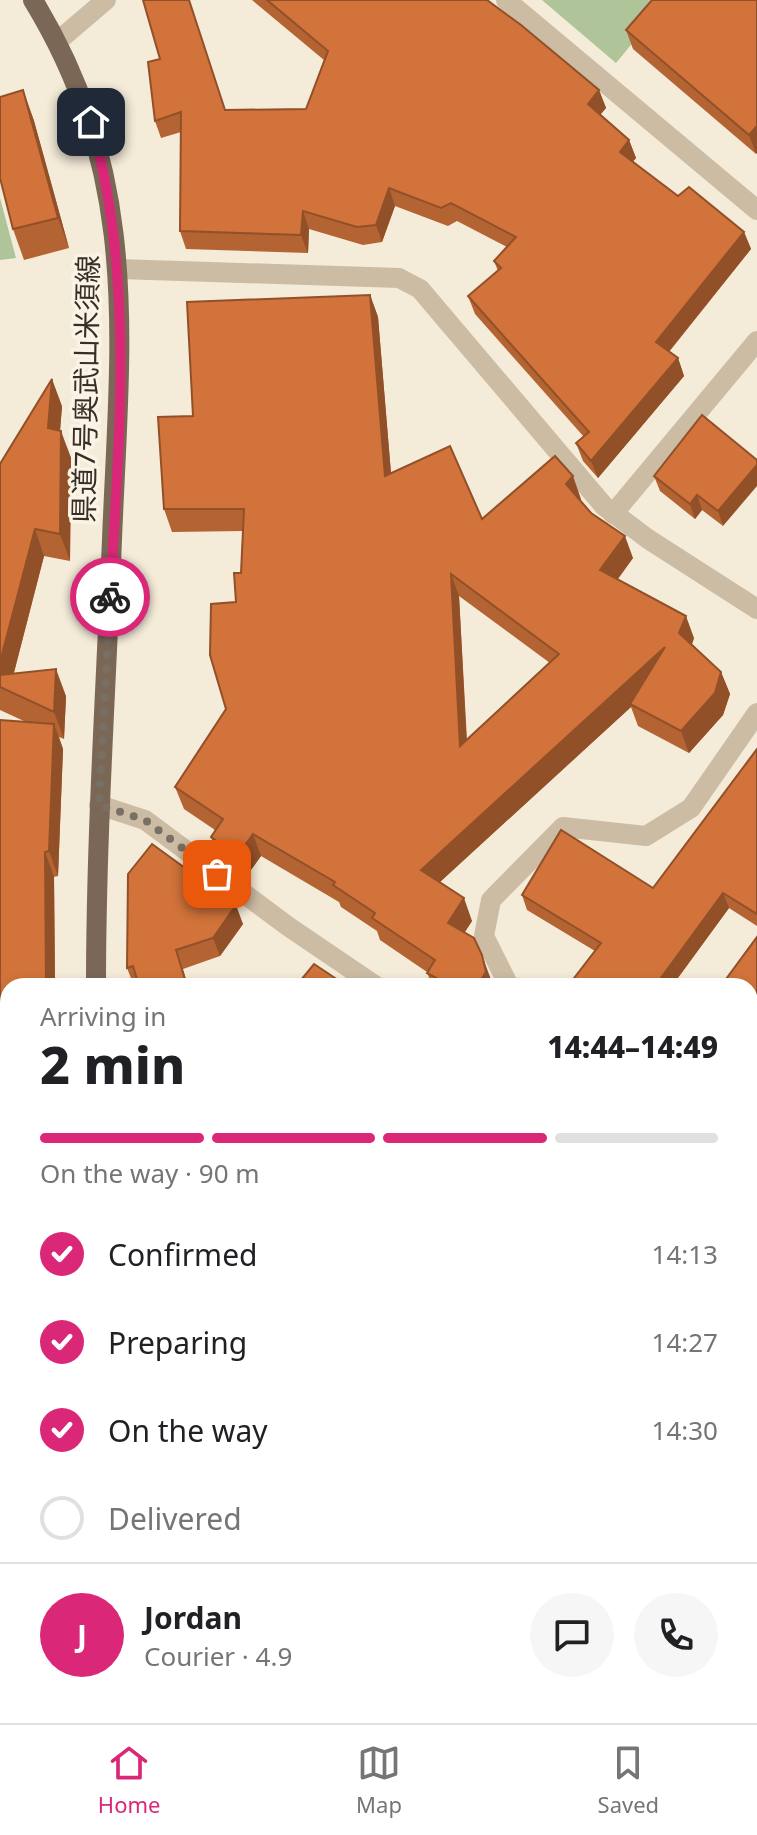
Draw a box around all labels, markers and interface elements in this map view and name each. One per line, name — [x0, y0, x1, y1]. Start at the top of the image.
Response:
pin — [57, 88, 125, 156]
icon: home — [69, 100, 113, 144]
street label: 県道7号奥武山米須線 — [64, 255, 106, 523]
courier — [70, 557, 150, 637]
icon: bike — [88, 575, 132, 619]
pin — [183, 840, 251, 908]
icon: bag — [195, 852, 239, 896]
text: Arriving in — [40, 998, 166, 1034]
text: 14:44–14:49 — [547, 1026, 718, 1067]
text: 2 min — [40, 1028, 185, 1099]
text: On the way · 90 m — [40, 1155, 260, 1191]
icon: check — [40, 1232, 84, 1276]
text: Confirmed — [108, 1234, 258, 1275]
text: 14:13 — [652, 1236, 718, 1272]
icon: check — [40, 1320, 84, 1364]
text: Preparing — [108, 1322, 247, 1363]
text: 14:27 — [652, 1324, 718, 1360]
icon: check — [40, 1408, 84, 1452]
text: On the way — [108, 1410, 268, 1451]
text: 14:30 — [652, 1412, 718, 1448]
text: Delivered — [108, 1498, 242, 1539]
button: chat — [530, 1593, 614, 1677]
button: phone — [634, 1593, 718, 1677]
text: Jordan — [144, 1597, 242, 1638]
text: J — [77, 1615, 87, 1656]
text: Courier · 4.9 — [144, 1638, 292, 1674]
tab: Home — [98, 1741, 160, 1819]
tab: Map — [356, 1741, 402, 1819]
tab: Saved — [598, 1741, 659, 1819]

